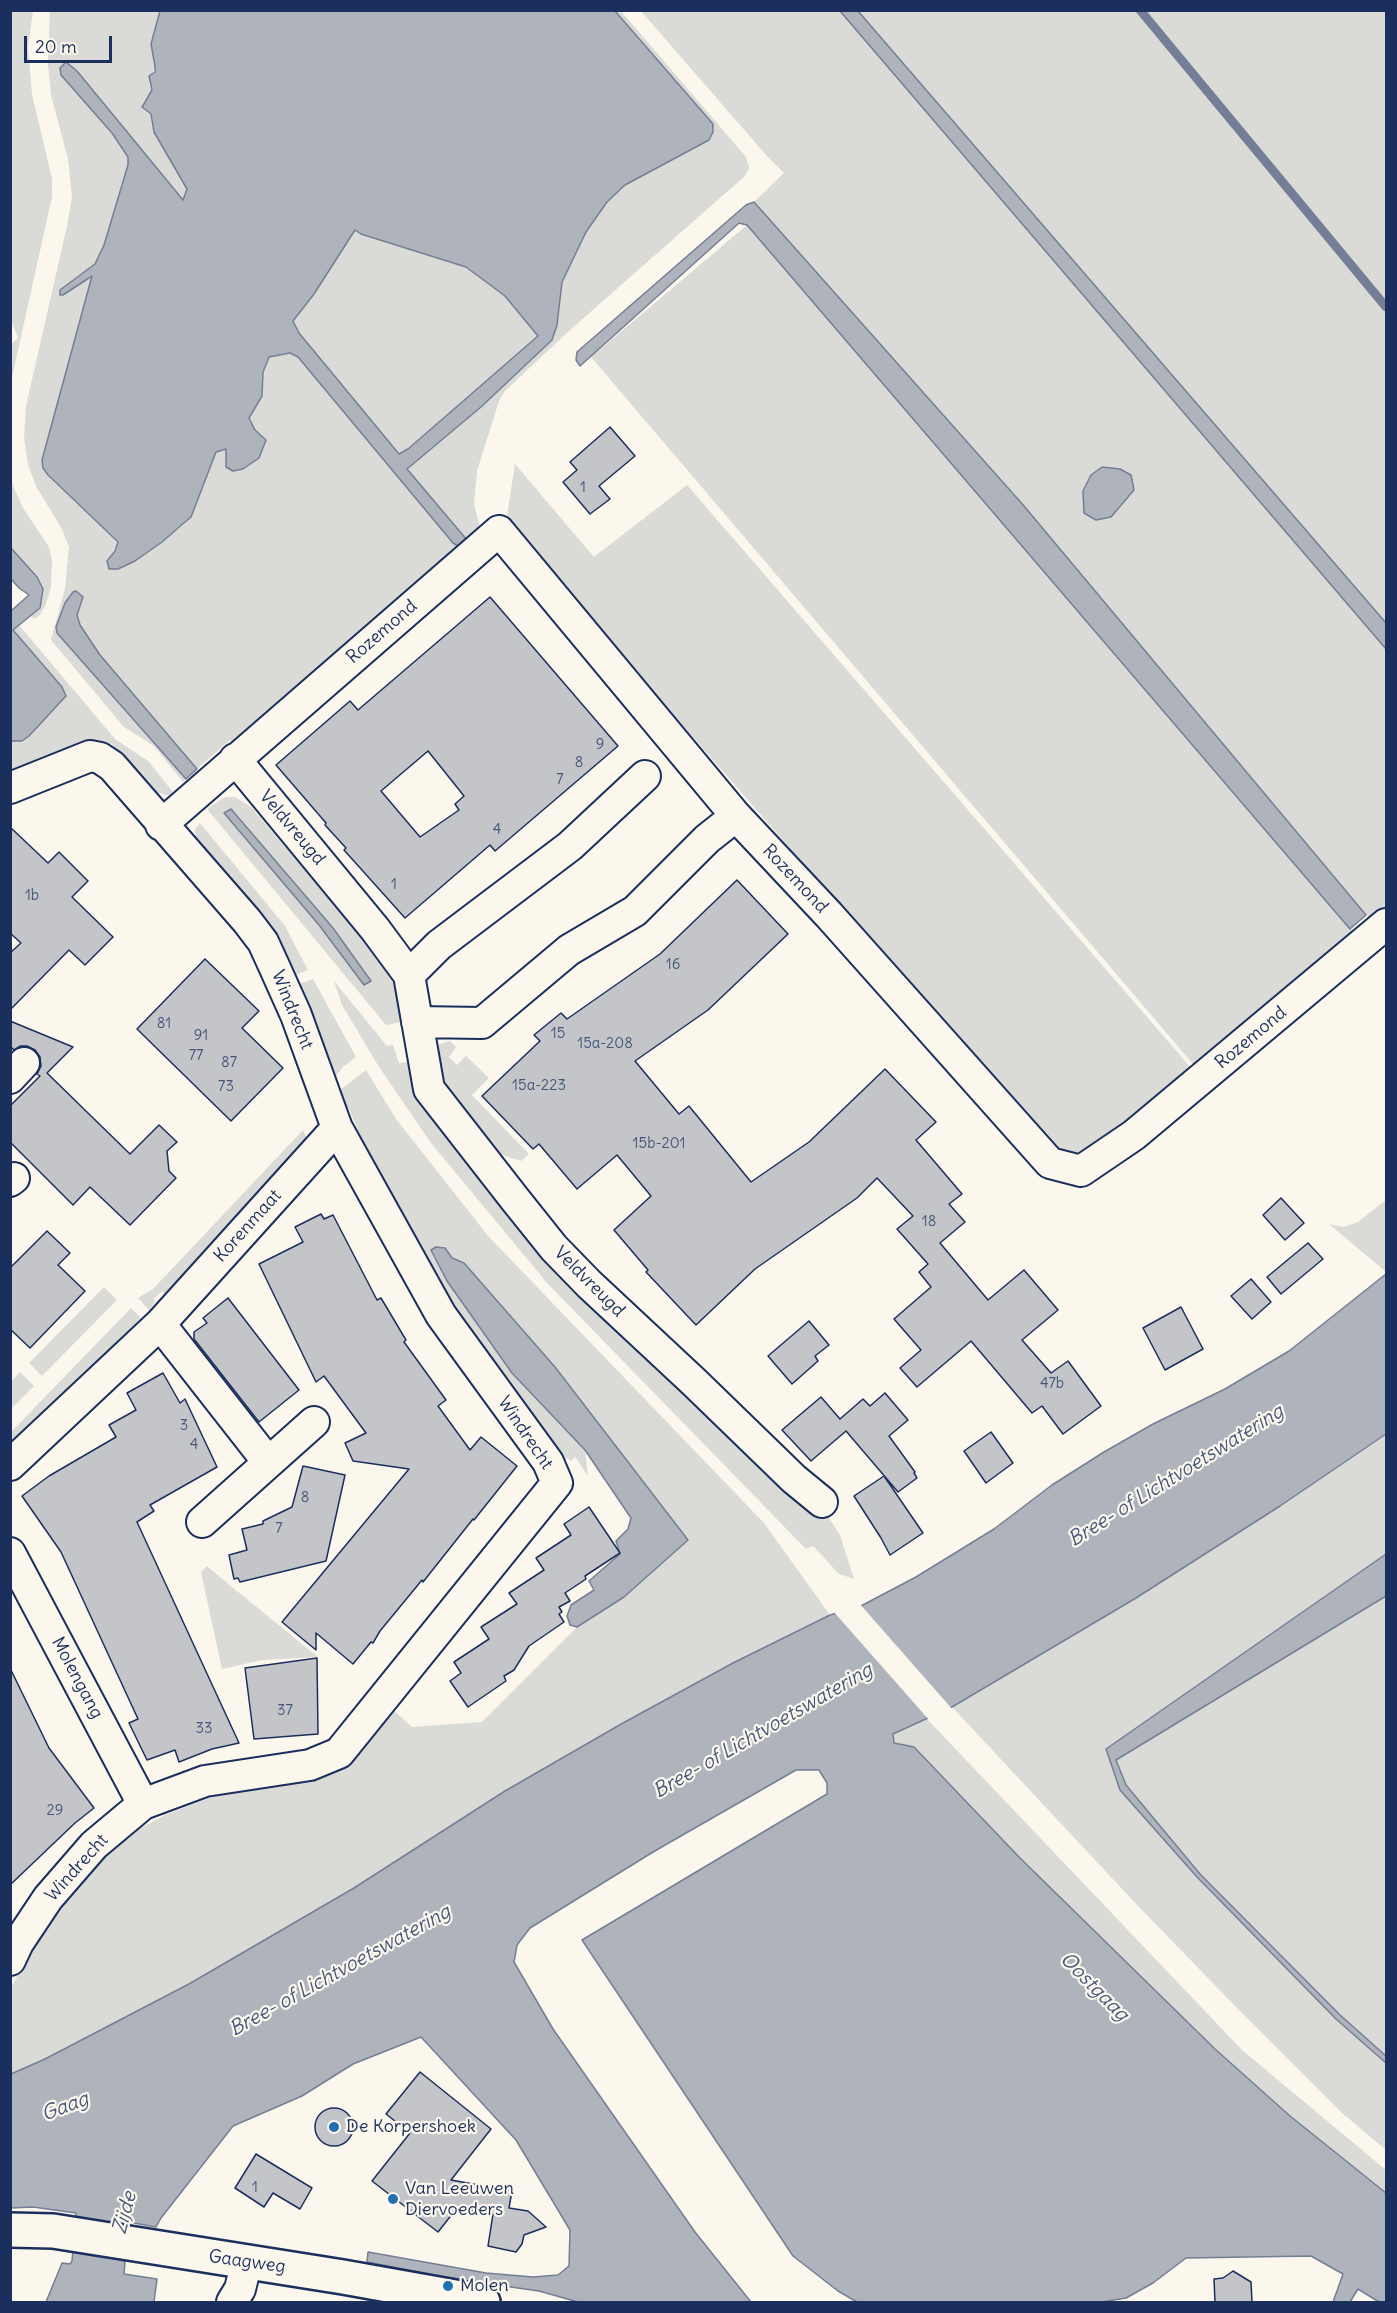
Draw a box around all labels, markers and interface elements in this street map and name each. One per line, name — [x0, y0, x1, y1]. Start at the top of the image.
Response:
scale bar — [27, 24, 116, 62]
text: 20 m — [35, 35, 77, 58]
house number: 1 — [580, 479, 586, 497]
street label: Rozemond — [342, 596, 422, 668]
house number: 9 — [596, 736, 604, 754]
house number: 8 — [575, 754, 583, 772]
house number: 7 — [556, 771, 564, 789]
street label: Veldvreugd — [254, 786, 330, 870]
house number: 4 — [493, 821, 501, 839]
street label: Rozemond — [758, 840, 832, 918]
house number: 1 — [391, 876, 397, 894]
house number: 1b — [25, 887, 39, 905]
house number: 16 — [666, 956, 680, 974]
street label: Windrecht — [266, 967, 318, 1053]
street label: Rozemond — [1211, 1002, 1291, 1074]
house number: 81 — [157, 1015, 171, 1033]
house number: 15 — [551, 1025, 565, 1043]
house number: 91 — [194, 1027, 208, 1045]
house number: 15a-208 — [577, 1035, 633, 1053]
house number: 77 — [189, 1047, 203, 1065]
house number: 87 — [221, 1054, 237, 1072]
house number: 15a-223 — [512, 1077, 566, 1095]
house number: 73 — [218, 1078, 234, 1096]
house number: 15b-201 — [633, 1135, 685, 1153]
street label: Korenmaat — [210, 1185, 286, 1267]
house number: 18 — [922, 1213, 936, 1231]
street label: Veldvreugd — [549, 1242, 629, 1322]
house number: 47b — [1040, 1375, 1064, 1393]
street label: Windrecht — [493, 1392, 557, 1474]
water label: Bree- of Lichtvoetswatering — [1064, 1400, 1288, 1552]
house number: 3 — [180, 1417, 188, 1435]
house number: 4 — [190, 1436, 198, 1454]
house number: 8 — [301, 1489, 309, 1507]
house number: 7 — [275, 1520, 283, 1538]
street label: Molengang — [46, 1633, 108, 1723]
water label: Bree- of Lichtvoetswatering — [649, 1658, 877, 1804]
house number: 37 — [277, 1702, 293, 1720]
house number: 33 — [195, 1720, 213, 1738]
house number: 29 — [47, 1802, 63, 1820]
street label: Windrecht — [41, 1830, 113, 1906]
water label: Bree- of Lichtvoetswatering — [225, 1900, 455, 2042]
water label: Oostgaag — [1055, 1948, 1133, 2026]
water label: Gaag — [38, 2087, 92, 2127]
place label: De Korpershoek — [346, 2116, 476, 2138]
marker: De Korpershoek — [327, 2120, 341, 2134]
place label: Van Leeuwen Diervoeders — [405, 2178, 514, 2220]
house number: 1 — [252, 2179, 258, 2197]
water label: Zijde — [108, 2189, 142, 2237]
marker: Van Leeuwen Diervoeders — [386, 2192, 400, 2206]
street label: Gaagweg — [207, 2246, 287, 2278]
place label: Molen — [460, 2275, 509, 2297]
marker: Molen — [441, 2279, 455, 2293]

